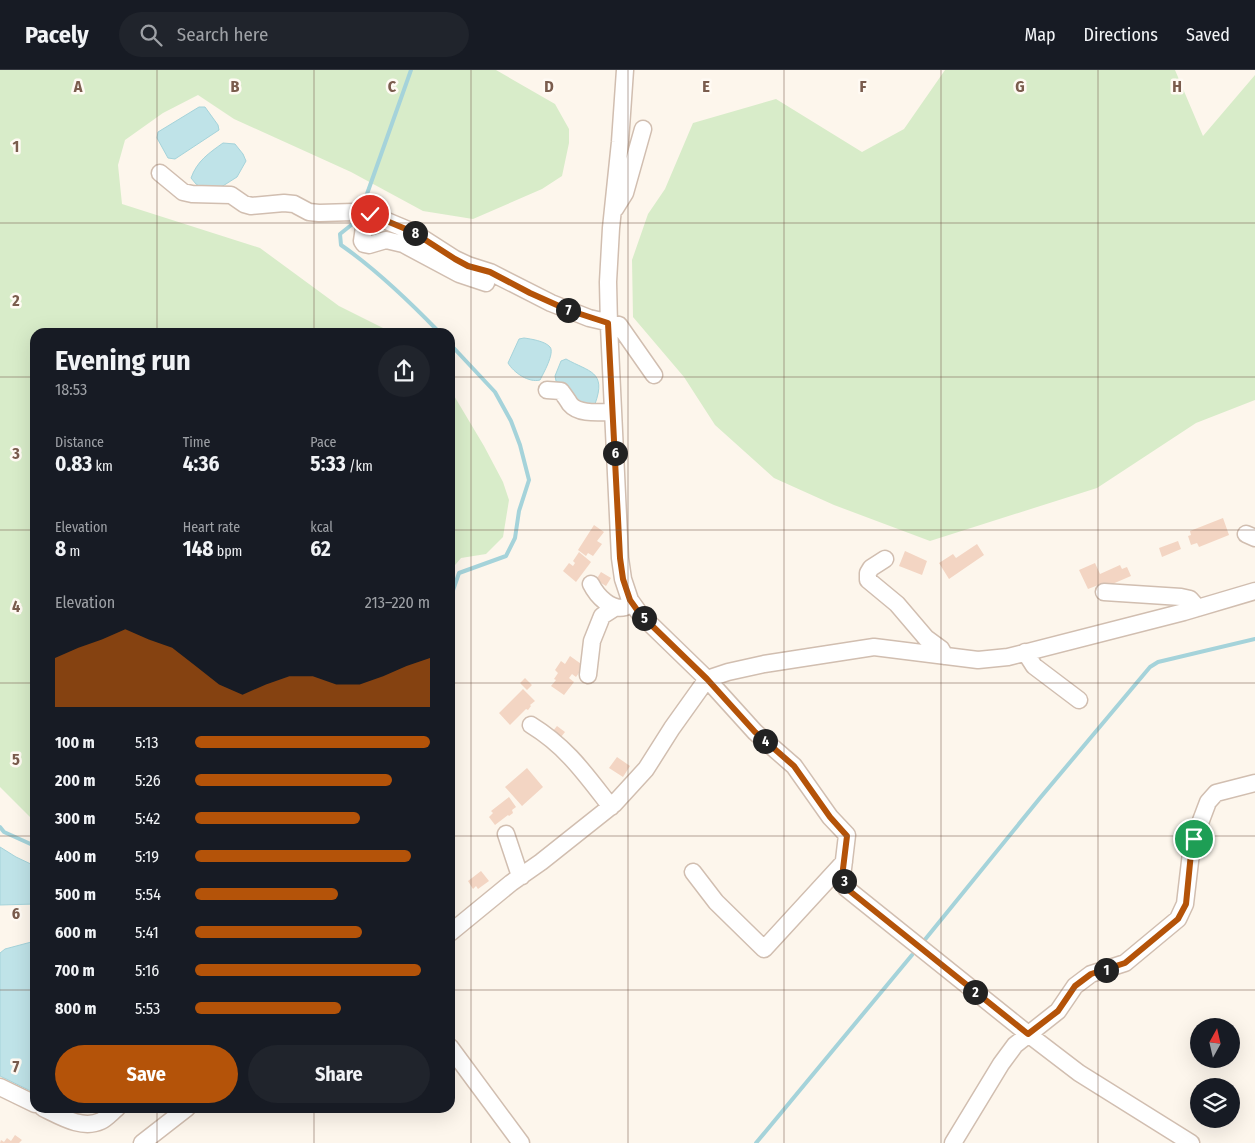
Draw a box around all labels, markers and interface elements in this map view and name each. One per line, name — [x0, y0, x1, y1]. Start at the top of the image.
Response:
search box — [119, 12, 469, 57]
text: Pacely — [25, 21, 89, 49]
icon: search — [137, 21, 165, 49]
text: Search here — [177, 23, 268, 46]
text: Map — [1024, 24, 1056, 46]
text: Directions — [1084, 24, 1158, 46]
text: Saved — [1186, 24, 1230, 46]
text: A — [73, 77, 83, 96]
text: B — [231, 77, 240, 96]
text: C — [388, 77, 397, 96]
text: D — [544, 77, 554, 96]
text: E — [702, 77, 710, 96]
text: F — [859, 77, 867, 96]
text: G — [1015, 77, 1025, 96]
text: H — [1172, 77, 1182, 96]
text: 1 — [13, 137, 19, 156]
pin — [349, 193, 391, 235]
icon: check — [356, 200, 384, 228]
pin: 8 — [402, 220, 428, 246]
text: 8 — [412, 225, 419, 242]
text: 2 — [11, 291, 20, 310]
pin: 7 — [556, 298, 580, 322]
text: 7 — [566, 302, 571, 319]
text: Evening run — [55, 344, 191, 377]
button: share — [378, 345, 430, 397]
text: 18:53 — [55, 380, 87, 399]
text: Distance — [55, 434, 104, 451]
text: Time — [183, 434, 210, 451]
text: Pace — [310, 434, 336, 451]
pin: 6 — [602, 440, 628, 466]
text: 3 — [11, 444, 20, 463]
text: 6 — [612, 445, 619, 462]
text: 0.83 — [55, 451, 92, 477]
text: 4:36 — [183, 451, 220, 477]
text: 5:33 — [310, 451, 346, 477]
text: km — [92, 458, 113, 475]
text: /km — [346, 458, 373, 475]
text: Elevation — [55, 519, 108, 536]
text: Heart rate — [183, 519, 240, 536]
text: kcal — [310, 519, 333, 536]
text: 8 — [55, 536, 66, 562]
text: 148 — [183, 536, 213, 562]
text: 62 — [310, 536, 331, 562]
text: m — [66, 543, 80, 560]
text: bpm — [213, 543, 242, 560]
text: Elevation — [55, 593, 115, 612]
text: 213–220 m — [365, 593, 430, 612]
text: 4 — [12, 597, 20, 616]
pin: 5 — [632, 606, 656, 630]
text: 5 — [641, 610, 648, 627]
pin: 4 — [752, 728, 778, 754]
text: 100 m — [55, 733, 95, 752]
text: 5:13 — [135, 733, 159, 752]
text: 4 — [762, 733, 769, 750]
text: 5 — [12, 750, 20, 769]
text: 200 m — [55, 771, 95, 790]
text: 5:26 — [135, 771, 161, 790]
text: 300 m — [55, 809, 96, 828]
text: 5:42 — [135, 809, 160, 828]
pin — [1173, 818, 1215, 860]
icon: arrive — [1180, 825, 1208, 853]
text: 400 m — [55, 847, 96, 866]
text: 5:19 — [135, 847, 159, 866]
pin: 3 — [832, 868, 856, 894]
text: 3 — [841, 873, 848, 890]
text: 500 m — [55, 885, 96, 904]
text: 5:54 — [135, 885, 161, 904]
text: 6 — [12, 904, 20, 923]
text: 600 m — [55, 923, 96, 942]
text: 5:41 — [135, 923, 159, 942]
pin: 1 — [1094, 958, 1118, 982]
text: 700 m — [55, 961, 95, 980]
text: 5:16 — [135, 961, 159, 980]
text: 1 — [1104, 962, 1109, 979]
pin: 2 — [962, 980, 988, 1004]
text: 2 — [972, 984, 979, 1001]
text: 800 m — [55, 999, 96, 1018]
text: 5:53 — [135, 999, 160, 1018]
north arrow — [1190, 1018, 1240, 1068]
map controls — [1190, 1018, 1240, 1128]
button: Save — [55, 1045, 238, 1103]
button: Share — [248, 1045, 430, 1103]
text: 7 — [13, 1057, 20, 1076]
button: layers — [1190, 1078, 1240, 1128]

